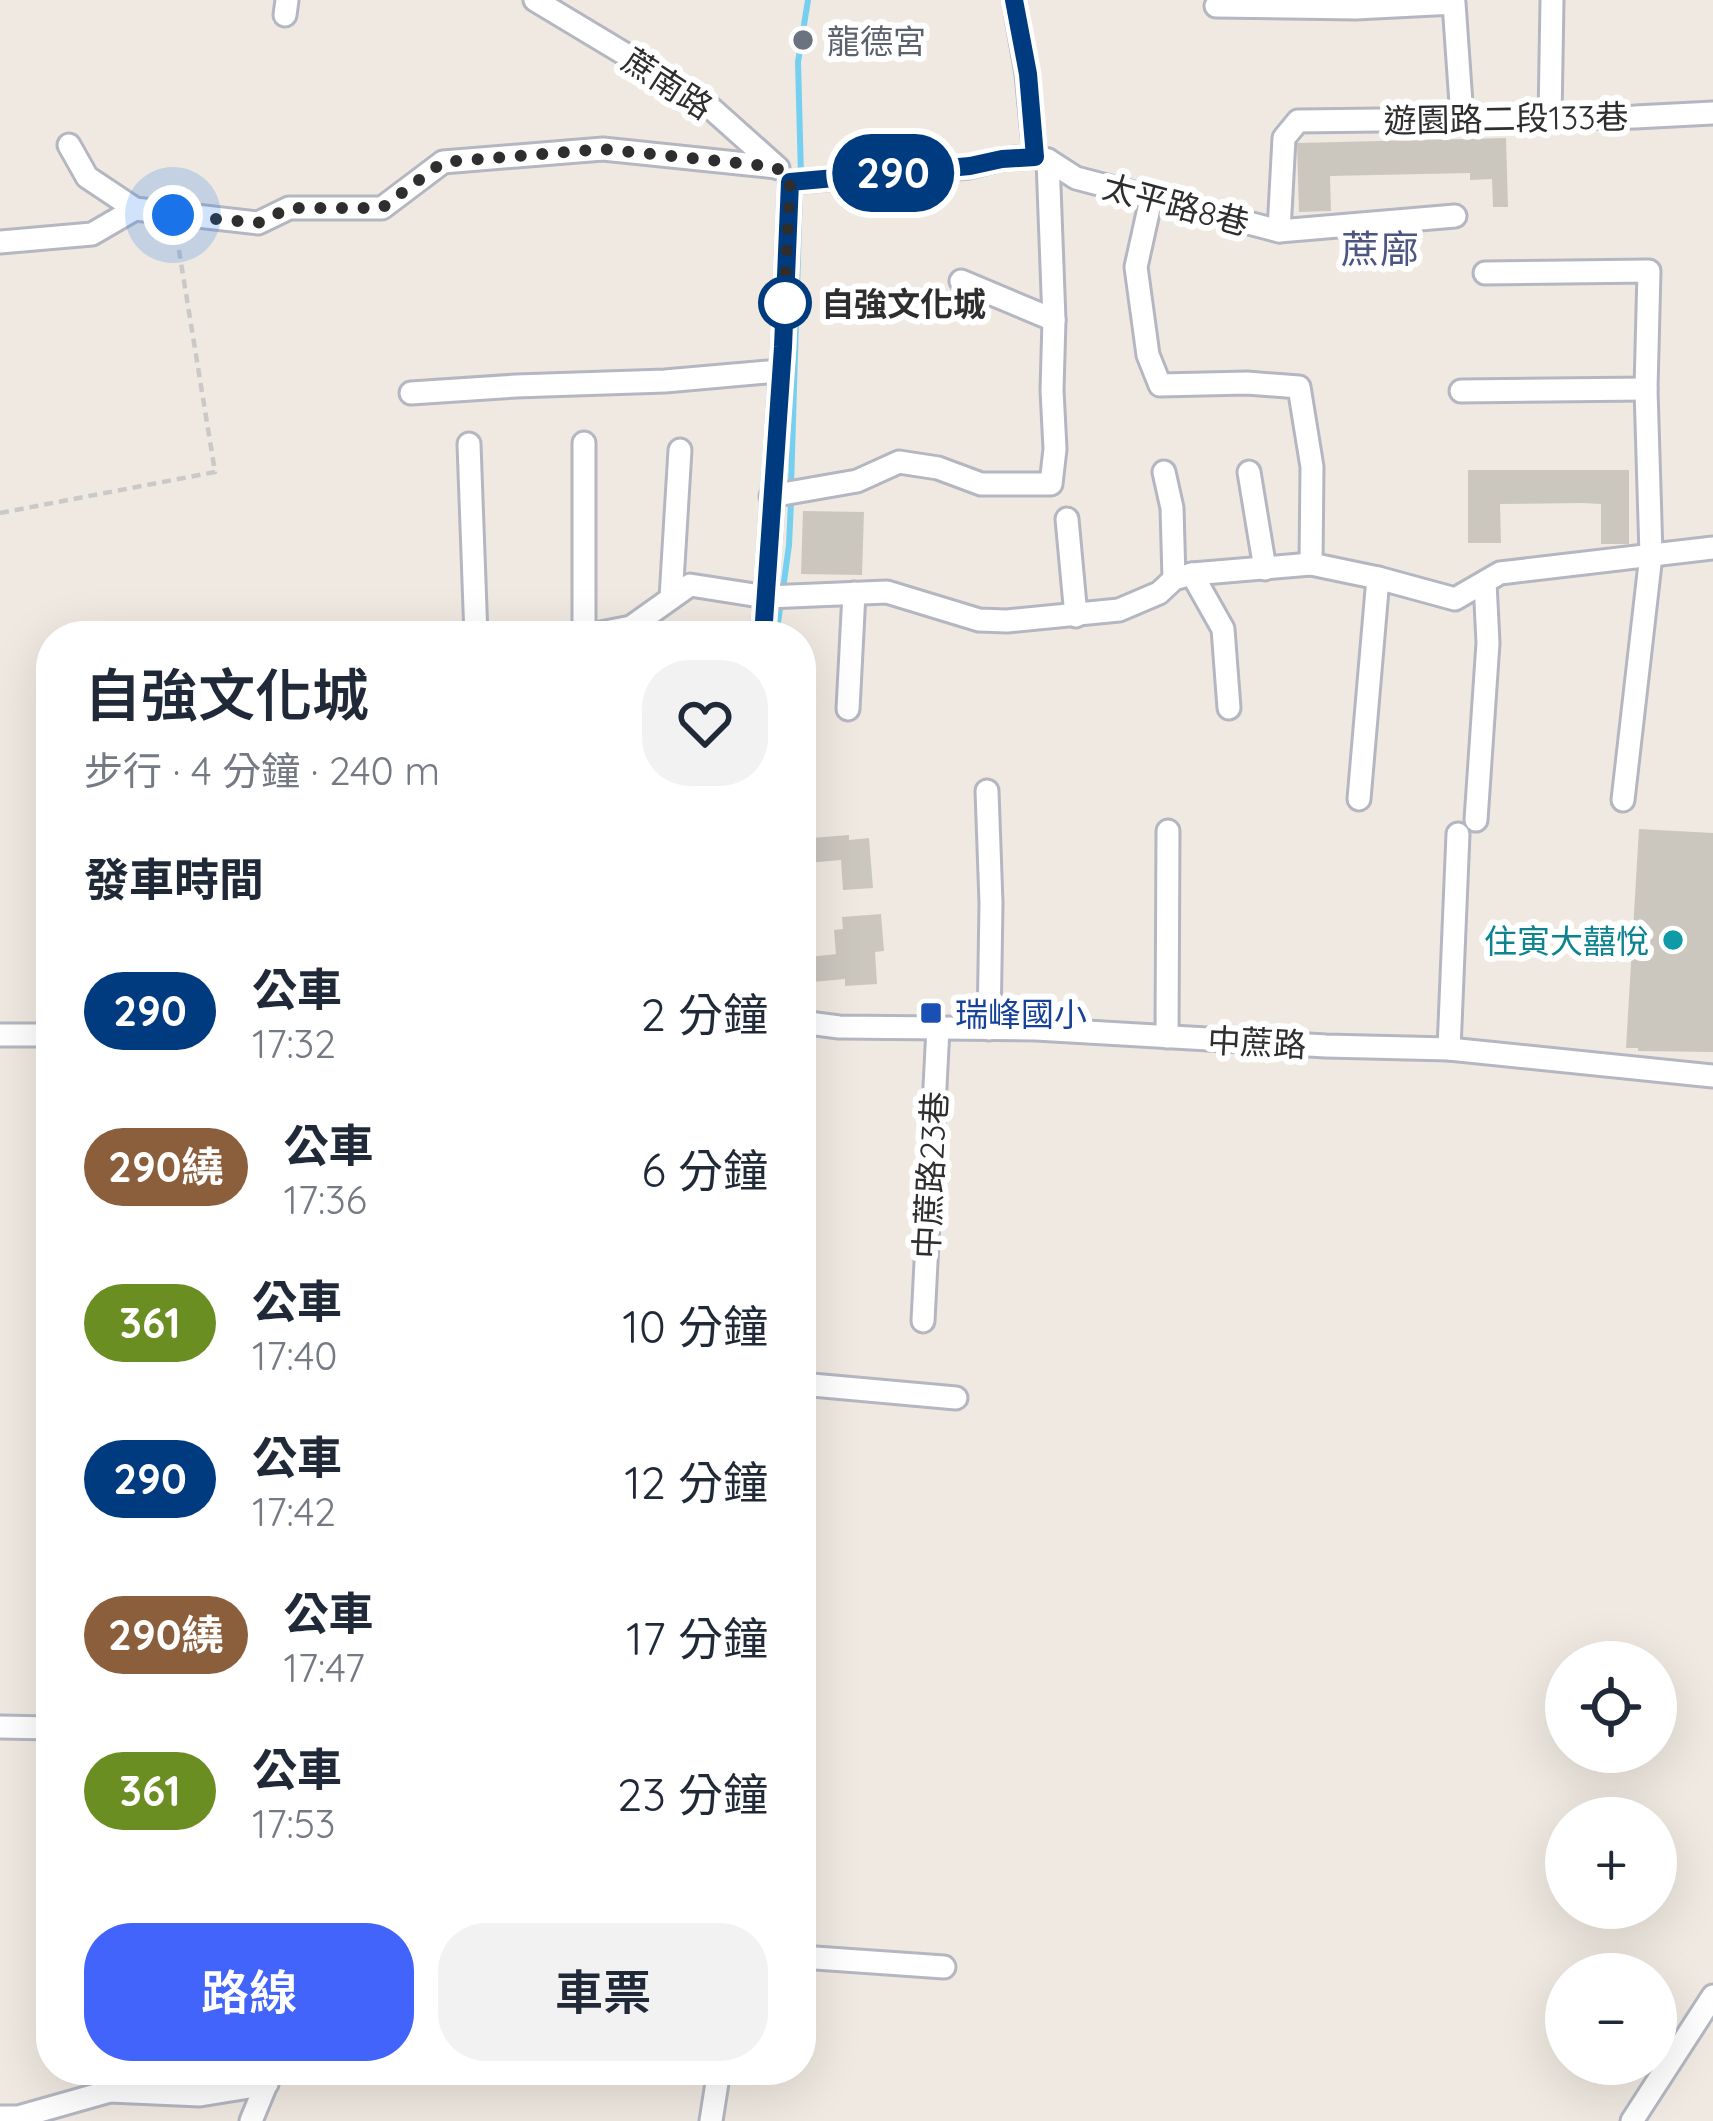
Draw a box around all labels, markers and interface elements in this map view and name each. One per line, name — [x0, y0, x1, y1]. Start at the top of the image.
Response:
place label: 龍德宮 — [827, 20, 926, 61]
marker: 龍德宮 — [790, 27, 816, 53]
street label: 蔗南路 — [615, 39, 721, 127]
street label: 遊園路二段133巷 — [1383, 95, 1629, 141]
line badge: 290 — [824, 134, 962, 212]
text: 290 — [856, 146, 930, 199]
street label: 太平路8巷 — [1098, 165, 1254, 243]
your location — [143, 185, 203, 245]
district label: 蔗廍 — [1341, 224, 1419, 273]
marker: 自強文化城 — [760, 278, 810, 328]
place label: 自強文化城 — [821, 283, 986, 324]
text: 自強文化城 — [84, 659, 369, 730]
button: heart — [642, 660, 768, 786]
text: 步行 · 4 分鐘 · 240 m — [84, 746, 440, 795]
text: 發車時間 — [84, 851, 264, 907]
place label: 住寅大囍悅 — [1484, 920, 1649, 961]
marker: 住寅大囍悅 — [1660, 927, 1686, 953]
text: 公車 — [252, 961, 342, 1017]
text: 290 — [113, 984, 187, 1037]
text: 2 分鐘 — [641, 986, 768, 1042]
place label: 瑞峰國小 — [955, 993, 1087, 1034]
marker: 瑞峰國小 — [918, 1000, 944, 1026]
text: 17:32 — [252, 1019, 336, 1068]
street label: 中蔗路 — [1206, 1019, 1308, 1065]
street label: 中蔗路23巷 — [905, 1090, 955, 1260]
text: 公車 — [284, 1117, 374, 1173]
text: 290繞 — [108, 1140, 224, 1193]
text: 6 分鐘 — [642, 1142, 768, 1198]
text: 17:36 — [284, 1175, 367, 1224]
text: 公車 — [252, 1273, 342, 1329]
text: 361 — [119, 1296, 181, 1349]
text: 10 分鐘 — [622, 1298, 768, 1354]
text: 17:40 — [252, 1331, 338, 1380]
text: 公車 — [252, 1429, 342, 1485]
text: 290 — [113, 1452, 187, 1505]
text: 12 分鐘 — [624, 1454, 768, 1510]
text: 17:42 — [252, 1487, 336, 1536]
text: 公車 — [284, 1585, 374, 1641]
text: 290繞 — [108, 1608, 224, 1661]
text: 17 分鐘 — [626, 1610, 768, 1666]
map controls — [1545, 1641, 1677, 2085]
button: locate — [1545, 1641, 1677, 1773]
text: 17:47 — [284, 1643, 365, 1692]
text: 公車 — [252, 1741, 342, 1797]
text: 361 — [119, 1764, 181, 1817]
text: 23 分鐘 — [617, 1766, 768, 1822]
button: + — [1545, 1797, 1677, 1929]
text: 17:53 — [252, 1799, 335, 1848]
button: 路線 — [84, 1923, 414, 2061]
button: 車票 — [438, 1923, 768, 2061]
button: − — [1545, 1953, 1677, 2085]

